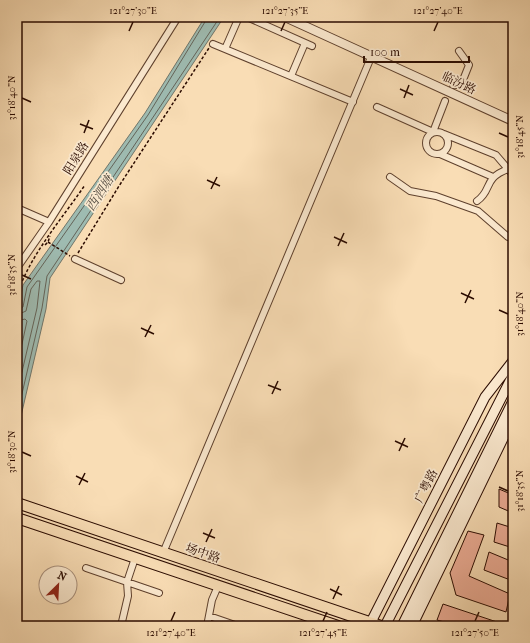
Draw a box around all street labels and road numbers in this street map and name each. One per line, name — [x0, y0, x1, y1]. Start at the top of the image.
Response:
street label: 临汾路 — [440, 69, 478, 97]
street label: 阳泉路 — [61, 139, 91, 177]
street label: 广粤路 — [412, 467, 440, 505]
street label: 场中路 — [184, 541, 222, 565]

